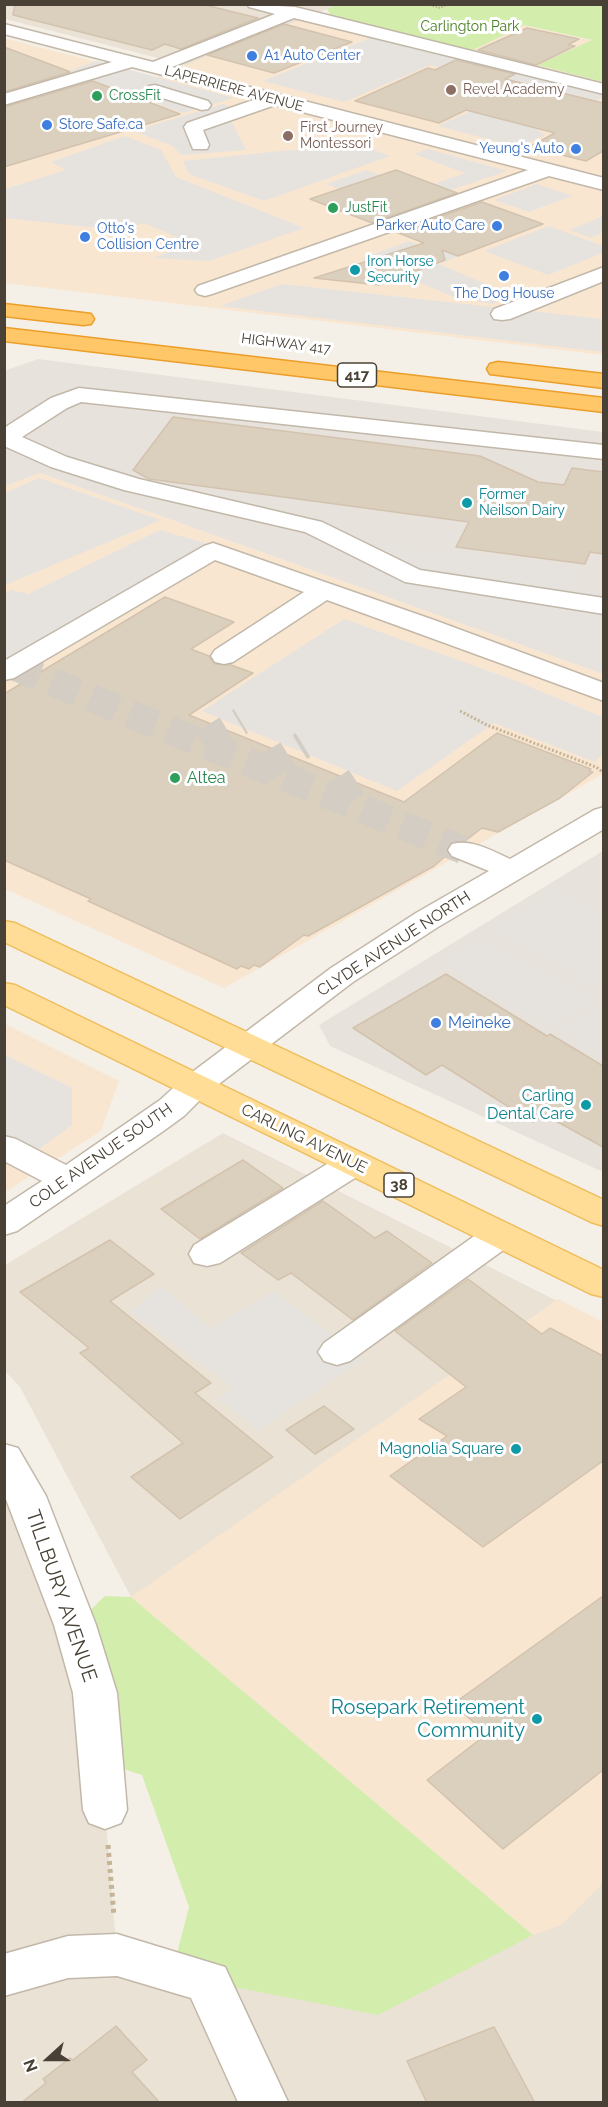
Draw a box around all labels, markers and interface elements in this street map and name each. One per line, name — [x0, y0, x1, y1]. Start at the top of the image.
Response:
park label: Carlington Park — [420, 19, 520, 35]
place label: A1 Auto Center — [264, 48, 361, 64]
marker: A1 Auto Center — [245, 49, 259, 63]
street label: LAPERRIERE AVENUE — [163, 62, 305, 116]
place label: Revel Academy — [463, 82, 565, 98]
marker: Revel Academy — [444, 83, 458, 97]
place label: CrossFit — [109, 88, 161, 104]
marker: CrossFit — [90, 89, 104, 103]
place label: Store Safe.ca — [59, 117, 143, 133]
marker: Store Safe.ca — [40, 118, 54, 132]
place label: First Journey Montessori — [300, 120, 383, 152]
marker: First Journey Montessori — [281, 129, 295, 143]
place label: Yeung's Auto — [479, 141, 564, 157]
marker: Yeung's Auto — [569, 142, 583, 156]
place label: JustFit — [345, 200, 387, 216]
marker: JustFit — [326, 201, 340, 215]
place label: Parker Auto Care — [376, 218, 485, 234]
marker: Parker Auto Care — [490, 219, 504, 233]
place label: Otto's Collision Centre — [97, 221, 199, 254]
marker: Otto's Collision Centre — [78, 230, 92, 244]
place label: Iron Horse Security — [367, 254, 434, 286]
marker: Iron Horse Security — [348, 263, 362, 277]
marker: The Dog House — [497, 269, 511, 283]
place label: The Dog House — [454, 286, 554, 302]
street label: HIGHWAY 417 — [240, 330, 332, 358]
road number: 417 — [338, 363, 376, 387]
place label: Former Neilson Dairy — [479, 487, 565, 520]
marker: Former Neilson Dairy — [460, 496, 474, 510]
place label: Altea — [187, 768, 225, 788]
marker: Altea — [168, 771, 182, 785]
street label: CLYDE AVENUE NORTH — [314, 887, 474, 1001]
place label: Meineke — [448, 1013, 511, 1033]
marker: Meineke — [429, 1016, 443, 1030]
place label: Carling Dental Care — [487, 1086, 574, 1124]
marker: Carling Dental Care — [579, 1098, 593, 1112]
street label: COLE AVENUE SOUTH — [26, 1099, 176, 1213]
street label: CARLING AVENUE — [238, 1100, 370, 1178]
road number: 38 — [384, 1173, 414, 1197]
place label: Magnolia Square — [379, 1439, 504, 1459]
marker: Magnolia Square — [509, 1442, 523, 1456]
street label: TILLBURY AVENUE — [20, 1507, 102, 1685]
place label: Rosepark Retirement Community — [331, 1696, 525, 1743]
marker: Rosepark Retirement Community — [530, 1712, 544, 1726]
north arrow — [18, 2029, 78, 2089]
text: N — [20, 2057, 42, 2075]

